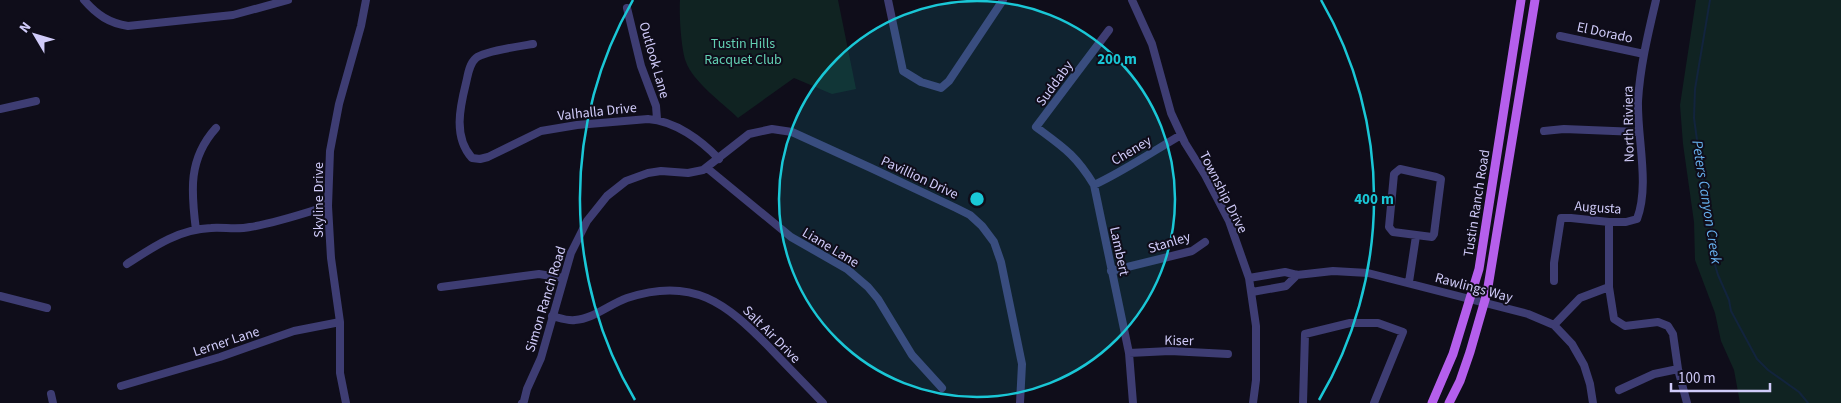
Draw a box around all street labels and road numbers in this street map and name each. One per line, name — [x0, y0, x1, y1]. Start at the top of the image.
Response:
street label: El Dorado — [1575, 17, 1635, 49]
street label: Outlook Lane — [634, 20, 674, 101]
street label: Suddaby — [1031, 56, 1078, 110]
street label: North Riviera — [1618, 86, 1640, 162]
street label: Valhalla Drive — [557, 98, 638, 126]
street label: Cheney — [1108, 131, 1156, 171]
street label: Township Drive — [1194, 148, 1252, 237]
street label: Tustin Ranch Road — [1459, 148, 1495, 258]
street label: Pavillion Drive — [878, 151, 962, 205]
street label: Skyline Drive — [309, 162, 329, 238]
street label: Augusta — [1574, 196, 1622, 220]
street label: Liane Lane — [798, 223, 863, 273]
street label: Lambert — [1104, 225, 1134, 278]
street label: Stanley — [1146, 227, 1193, 259]
street label: Simon Ranch Road — [520, 244, 572, 355]
street label: Rawlings Way — [1433, 268, 1515, 308]
street label: Salt Air Drive — [738, 301, 805, 368]
street label: Lerner Lane — [190, 322, 262, 362]
street label: Kiser — [1164, 331, 1194, 351]

